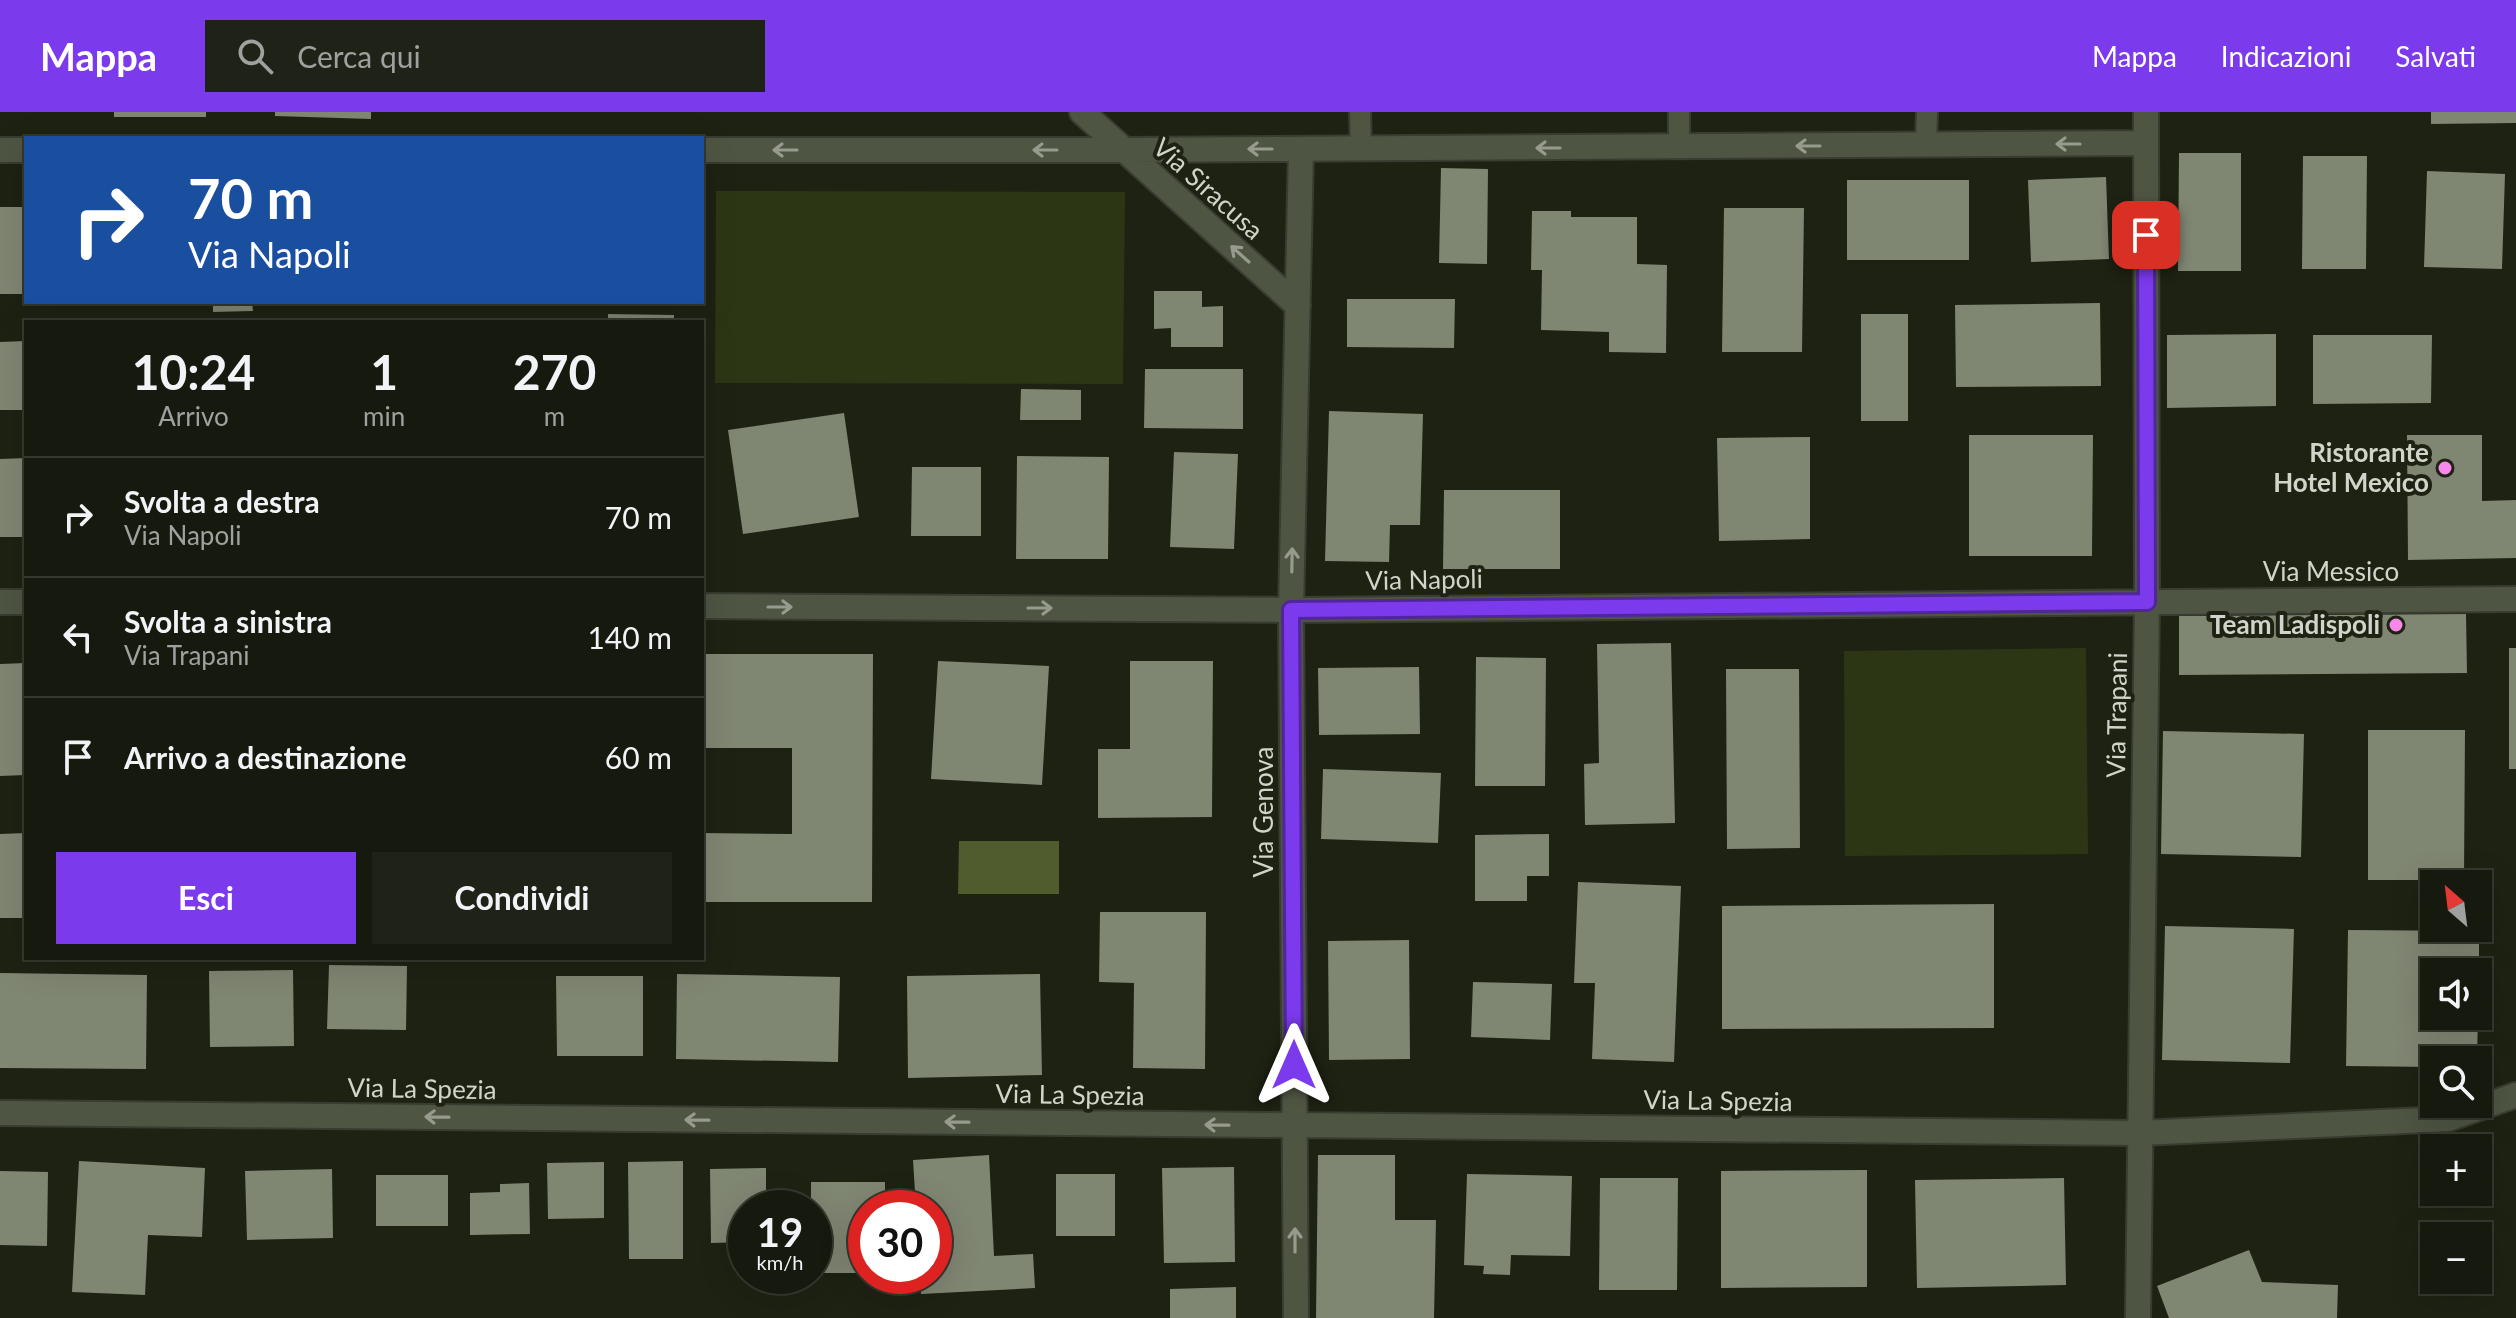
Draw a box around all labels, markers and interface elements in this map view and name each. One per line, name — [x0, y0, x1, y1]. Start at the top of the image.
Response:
search box — [205, 20, 765, 92]
text: Mappa — [40, 33, 157, 79]
icon: search — [233, 34, 277, 78]
text: Cerca qui — [297, 38, 421, 74]
text: Mappa — [2092, 39, 2177, 73]
text: Indicazioni — [2221, 39, 2351, 73]
text: Salvati — [2395, 39, 2476, 73]
street label: Via Siracusa — [1147, 131, 1270, 246]
one-way arrow — [2055, 136, 2082, 152]
one-way arrow — [1795, 138, 1822, 154]
one-way arrow — [1535, 140, 1562, 155]
one-way arrow — [1247, 141, 1274, 157]
one-way arrow — [772, 142, 799, 158]
one-way arrow — [1032, 142, 1059, 158]
text: 70 m — [188, 164, 313, 231]
icon: right — [56, 168, 160, 272]
pin — [2112, 201, 2180, 269]
icon: arrive — [2124, 213, 2168, 257]
text: Via Napoli — [188, 232, 351, 276]
one-way arrow — [1230, 246, 1250, 264]
text: 10:24 — [132, 343, 255, 400]
text: 1 — [370, 343, 398, 400]
text: 270 — [513, 343, 596, 400]
text: Arrivo — [158, 400, 229, 432]
text: min — [363, 400, 405, 432]
text: m — [544, 400, 565, 432]
place label: Ristorante Hotel Mexico — [2273, 436, 2429, 498]
marker: Ristorante Hotel Mexico — [2436, 459, 2454, 477]
text: Svolta a destra — [124, 483, 320, 519]
icon: right — [56, 495, 100, 539]
text: 70 m — [605, 499, 672, 535]
text: Via Napoli — [124, 519, 242, 551]
one-way arrow — [1284, 547, 1300, 574]
street label: Via Messico — [2263, 555, 2399, 587]
street label: Via Napoli — [1365, 562, 1483, 596]
one-way arrow — [766, 599, 793, 615]
one-way arrow — [1026, 600, 1053, 616]
text: Svolta a sinistra — [124, 603, 332, 639]
place label: Team Ladispoli — [2210, 608, 2380, 640]
icon: left — [56, 615, 100, 659]
marker: Team Ladispoli — [2387, 616, 2405, 634]
text: 140 m — [587, 619, 672, 655]
text: Via Trapani — [124, 639, 250, 671]
street label: Via Trapani — [2099, 652, 2133, 778]
icon: arrive — [56, 735, 100, 779]
text: Arrivo a destinazione — [124, 739, 406, 775]
text: 60 m — [605, 739, 672, 775]
street label: Via Genova — [1247, 747, 1279, 877]
button: Esci — [56, 852, 356, 944]
button: Condividi — [372, 852, 672, 944]
north arrow — [2420, 870, 2492, 942]
map controls — [2420, 870, 2492, 1294]
button: sound — [2420, 958, 2492, 1030]
position arrow — [1252, 1023, 1336, 1107]
button: search — [2420, 1046, 2492, 1118]
street label: Via La Spezia — [347, 1071, 497, 1105]
street label: Via La Spezia — [995, 1077, 1145, 1111]
street label: Via La Spezia — [1643, 1083, 1793, 1117]
one-way arrow — [424, 1109, 451, 1125]
one-way arrow — [684, 1112, 711, 1127]
one-way arrow — [944, 1114, 971, 1130]
one-way arrow — [1204, 1117, 1231, 1133]
button: + — [2420, 1134, 2492, 1206]
speed limit sign: 30 — [848, 1190, 952, 1294]
text: 19 — [757, 1208, 803, 1256]
button: − — [2420, 1222, 2492, 1294]
one-way arrow — [1287, 1227, 1303, 1254]
text: km/h — [757, 1250, 803, 1274]

